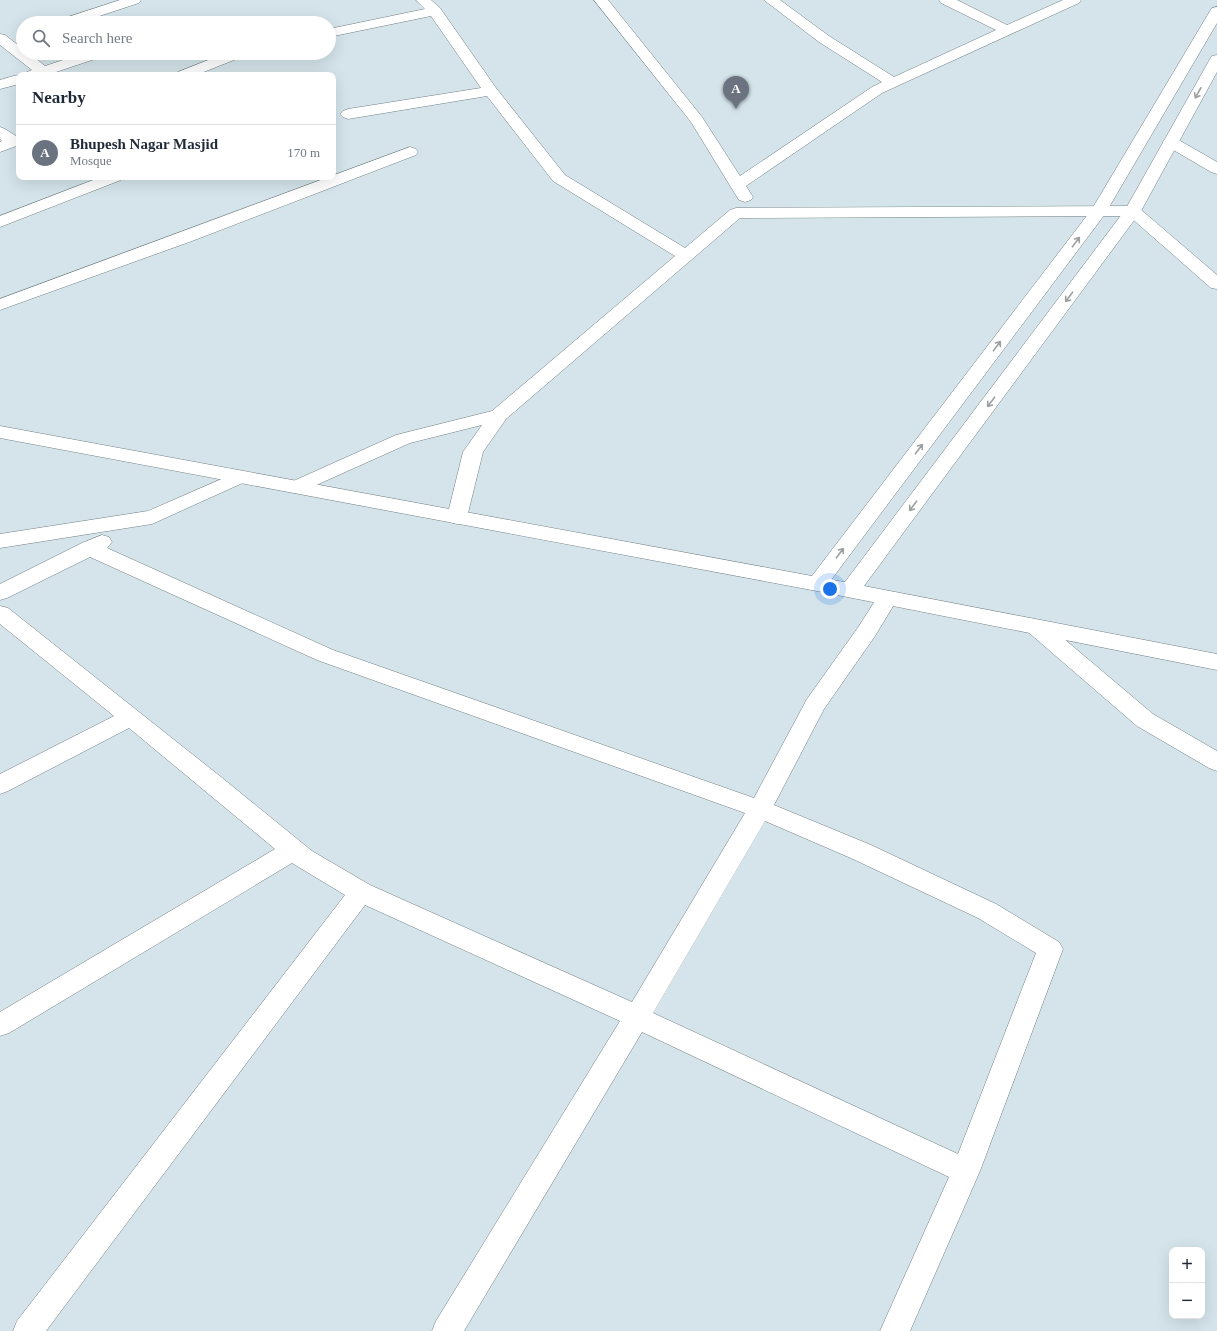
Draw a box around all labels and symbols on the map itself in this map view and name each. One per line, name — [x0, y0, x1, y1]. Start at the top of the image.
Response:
pin: A — [723, 76, 749, 109]
one-way arrow — [1194, 87, 1201, 99]
one-way arrow — [1072, 236, 1080, 247]
one-way arrow — [1065, 292, 1073, 303]
one-way arrow — [993, 340, 1002, 351]
one-way arrow — [987, 396, 995, 407]
one-way arrow — [915, 444, 923, 455]
one-way arrow — [909, 500, 918, 511]
one-way arrow — [836, 548, 845, 559]
your location — [820, 579, 840, 599]

